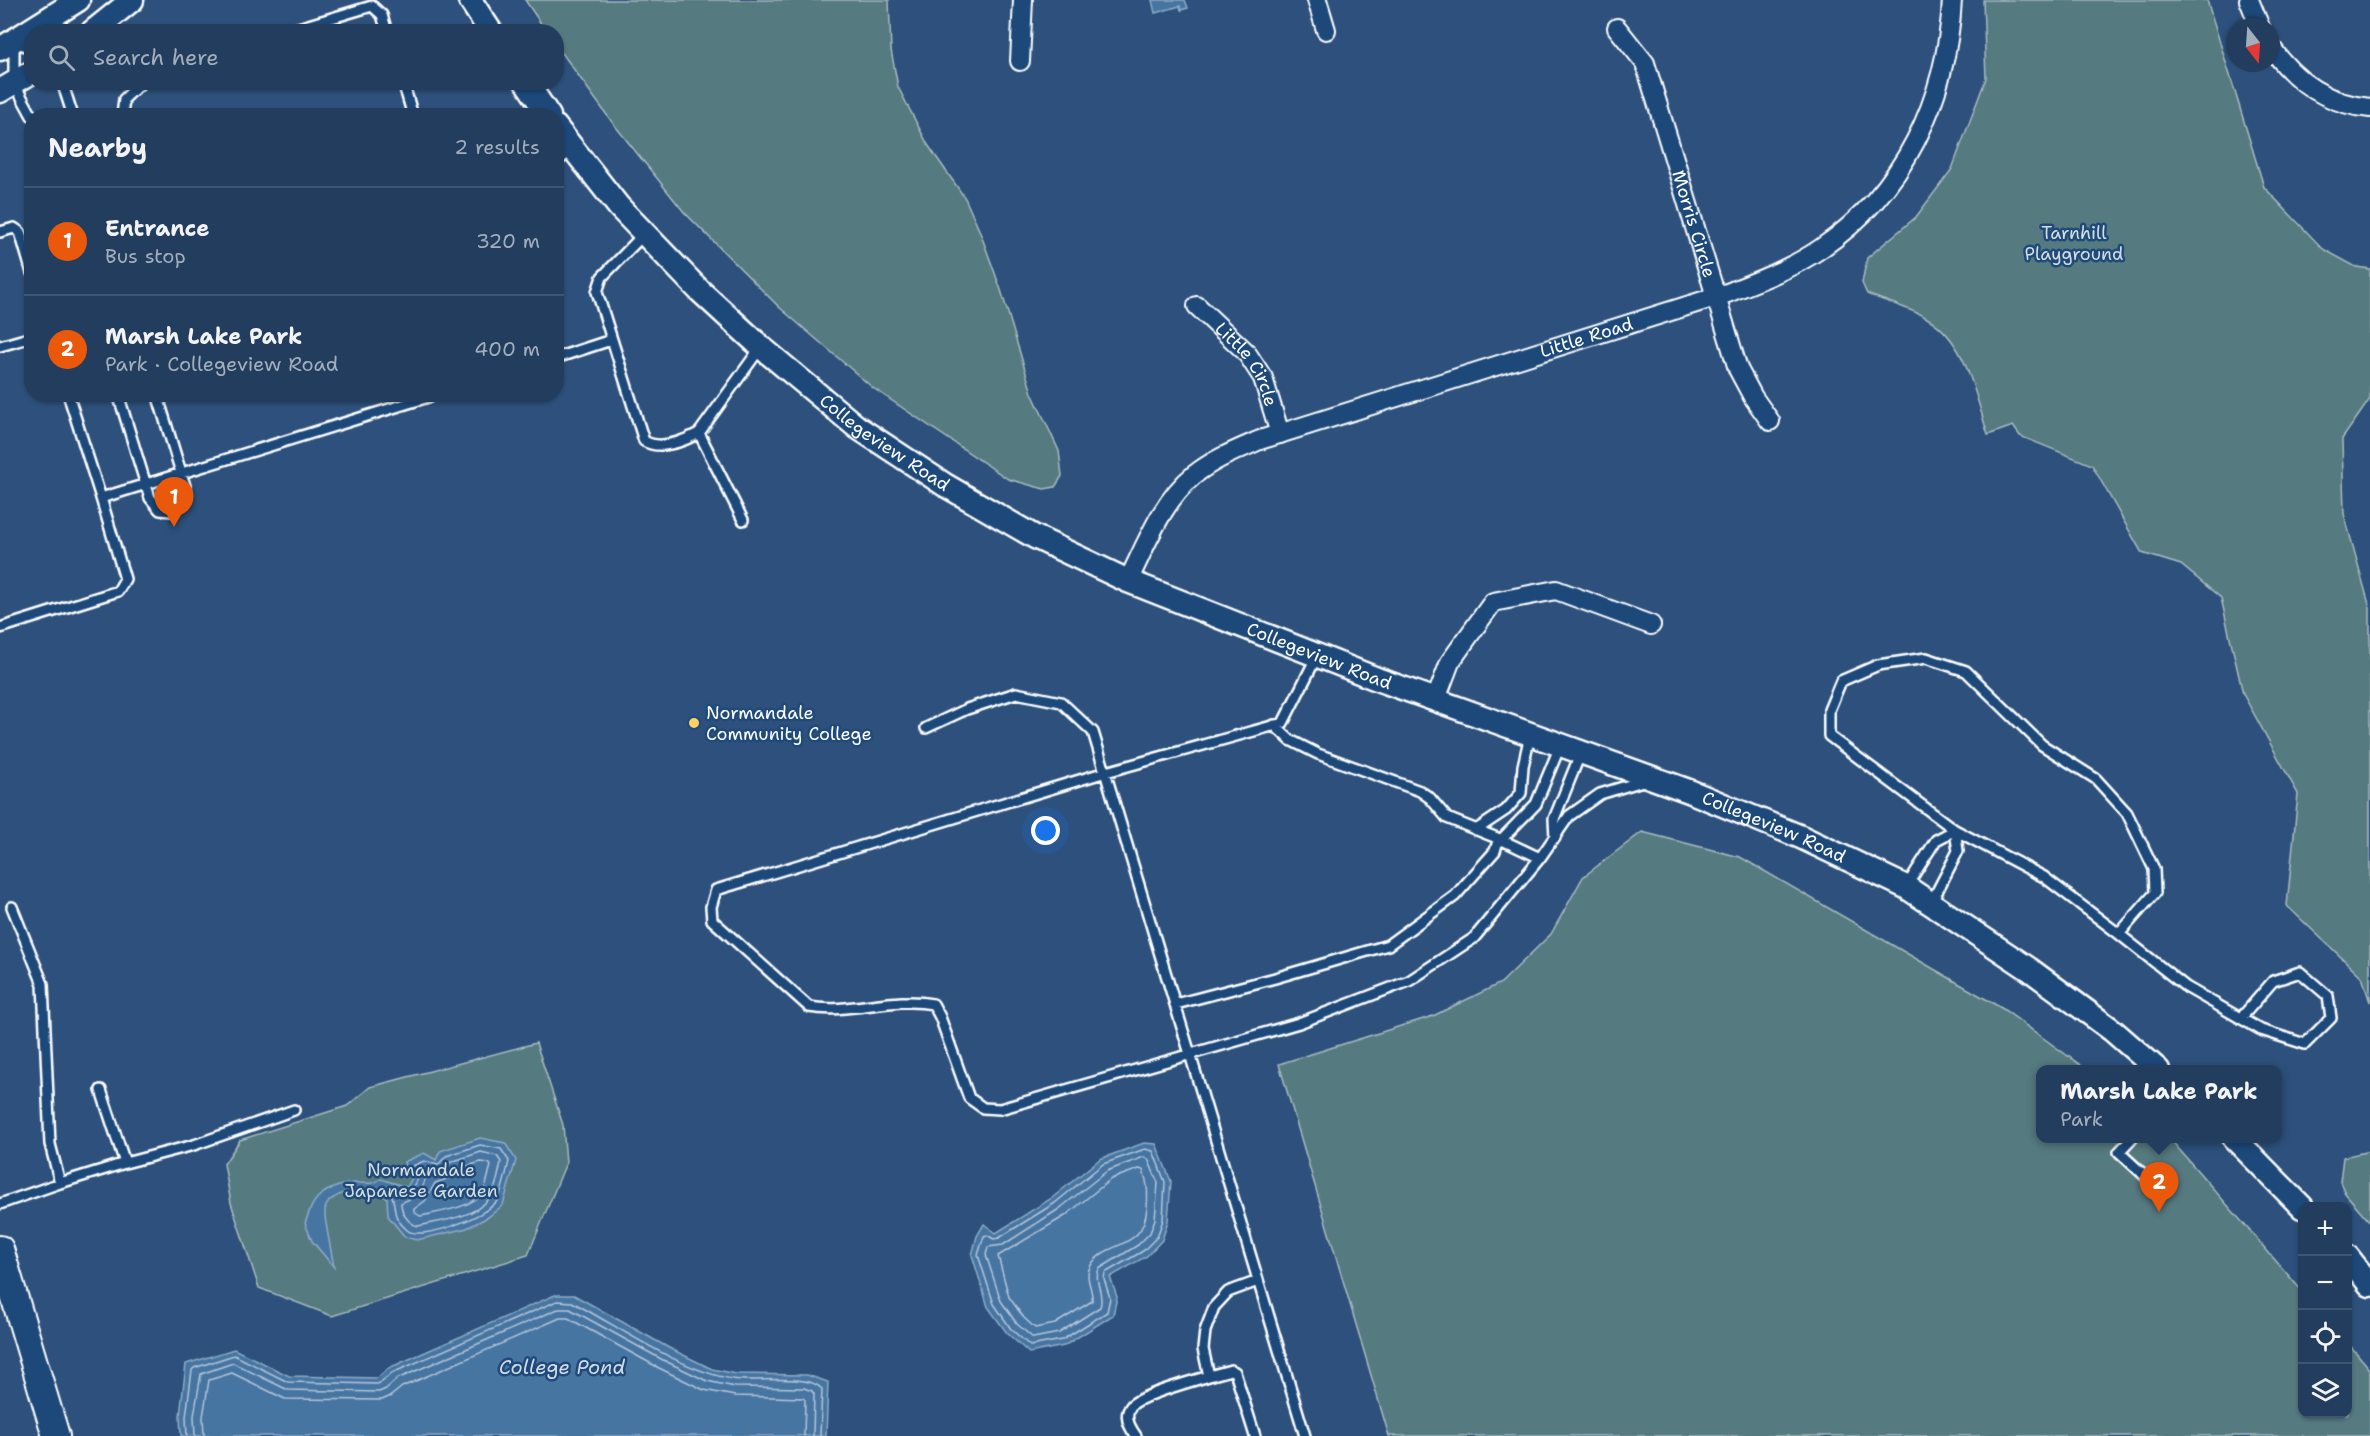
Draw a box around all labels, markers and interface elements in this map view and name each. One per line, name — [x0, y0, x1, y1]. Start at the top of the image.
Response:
north arrow — [2226, 18, 2280, 72]
search box — [24, 24, 564, 90]
icon: search — [45, 41, 78, 74]
text: Search here — [93, 43, 219, 72]
text: Nearby — [48, 130, 147, 165]
text: 2 results — [454, 134, 540, 160]
street label: Morris Circle — [1666, 167, 1722, 281]
text: Entrance — [105, 214, 210, 243]
park label: Tarnhill Playground — [2025, 221, 2123, 266]
text: 1 — [63, 228, 72, 254]
text: 320 m — [476, 228, 540, 254]
text: Bus stop — [105, 243, 186, 269]
street label: Little Road — [1537, 312, 1636, 363]
street label: Little Circle — [1210, 317, 1283, 409]
text: Marsh Lake Park — [105, 322, 302, 351]
text: 2 — [61, 336, 75, 362]
text: 400 m — [474, 336, 540, 362]
text: Park · Collegeview Road — [105, 351, 338, 377]
street label: Collegeview Road — [814, 389, 954, 497]
pin: 1 — [154, 478, 194, 527]
street label: Collegeview Road — [1243, 617, 1395, 695]
place label: Normandale Community College — [706, 701, 872, 746]
marker: Normandale Community College — [687, 716, 701, 730]
street label: Collegeview Road — [1699, 786, 1850, 869]
your location — [1031, 816, 1060, 845]
popup — [2036, 1065, 2282, 1143]
text: Marsh Lake Park — [2060, 1077, 2258, 1106]
text: Park — [2060, 1106, 2103, 1132]
park label: Normandale Japanese Garden — [344, 1158, 498, 1203]
pin: 2 — [2140, 1162, 2178, 1212]
map controls — [2298, 1202, 2352, 1418]
button: + — [2298, 1202, 2352, 1256]
button: − — [2298, 1256, 2352, 1310]
button: locate — [2298, 1310, 2352, 1364]
water label: College Pond — [499, 1354, 625, 1380]
button: layers — [2298, 1364, 2352, 1418]

